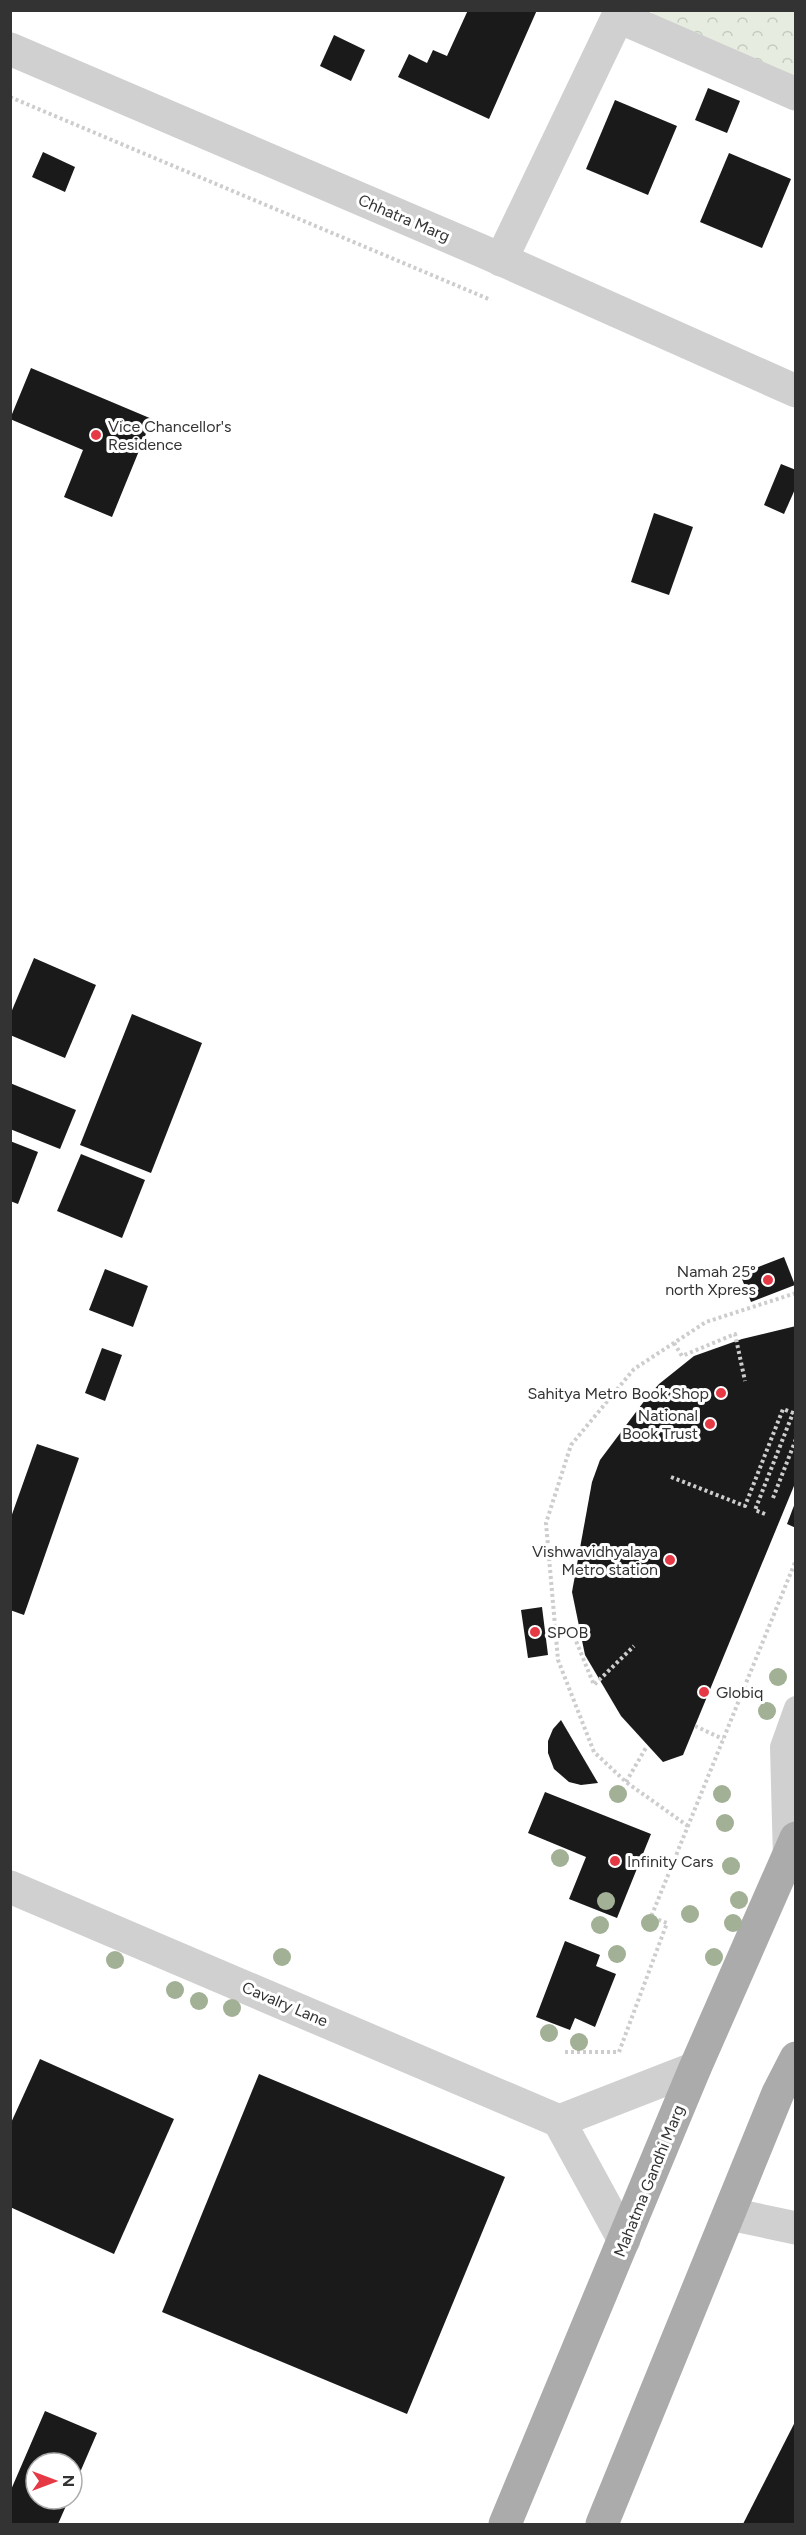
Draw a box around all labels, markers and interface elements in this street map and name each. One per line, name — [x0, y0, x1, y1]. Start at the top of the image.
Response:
street label: Chhatra Marg — [355, 190, 453, 246]
place label: Vice Chancellor's Residence — [108, 417, 231, 454]
marker: Vice Chancellor's Residence — [89, 428, 103, 442]
place label: Namah 25° north Xpress — [665, 1262, 756, 1299]
marker: Namah 25° north Xpress — [761, 1273, 775, 1287]
place label: Sahitya Metro Book Shop — [527, 1384, 709, 1403]
marker: Sahitya Metro Book Shop — [714, 1386, 728, 1400]
place label: National Book Trust — [622, 1406, 698, 1443]
marker: National Book Trust — [703, 1417, 717, 1431]
place label: Vishwavidhyalaya Metro station — [532, 1542, 658, 1579]
marker: Vishwavidhyalaya Metro station — [663, 1553, 677, 1567]
place label: SPOB — [547, 1623, 589, 1642]
marker: SPOB — [528, 1625, 542, 1639]
place label: Globiq — [716, 1683, 763, 1702]
marker: Globiq — [697, 1685, 711, 1699]
place label: Infinity Cars — [627, 1852, 714, 1871]
marker: Infinity Cars — [608, 1854, 622, 1868]
street label: Cavalry Lane — [239, 1977, 331, 2031]
street label: Mahatma Gandhi Marg — [610, 2102, 688, 2260]
north arrow — [24, 2451, 84, 2511]
text: N — [59, 2475, 78, 2487]

